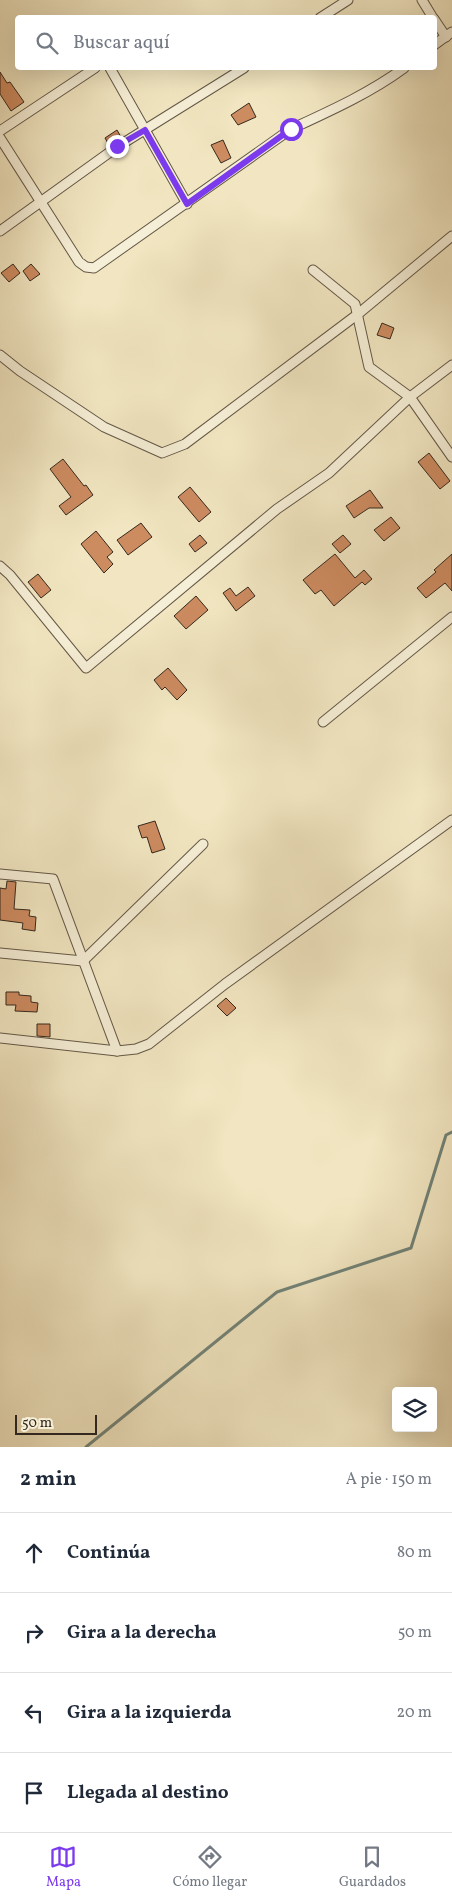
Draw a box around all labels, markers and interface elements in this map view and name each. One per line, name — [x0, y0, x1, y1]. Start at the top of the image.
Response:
search box — [15, 15, 437, 70]
icon: search — [33, 29, 61, 57]
text: Buscar aquí — [73, 30, 170, 56]
route start — [280, 118, 303, 141]
route end — [106, 135, 129, 158]
map controls — [392, 1387, 437, 1432]
button: layers — [392, 1387, 437, 1432]
scale bar — [15, 1412, 98, 1435]
text: 50 m — [22, 1414, 52, 1433]
text: 2 min — [20, 1465, 77, 1494]
text: A pie · 150 m — [346, 1469, 432, 1491]
icon: ahead — [20, 1539, 48, 1567]
text: Continúa — [67, 1540, 150, 1566]
text: 80 m — [397, 1542, 432, 1564]
icon: right — [20, 1619, 48, 1647]
text: Gira a la derecha — [67, 1620, 217, 1646]
text: 50 m — [398, 1622, 432, 1644]
icon: left — [20, 1699, 48, 1727]
text: Gira a la izquierda — [67, 1700, 232, 1726]
text: 20 m — [397, 1702, 432, 1724]
icon: arrive — [20, 1779, 48, 1807]
text: Llegada al destino — [67, 1780, 229, 1806]
tab: Mapa — [46, 1843, 81, 1892]
tab: Cómo llegar — [173, 1843, 247, 1892]
tab: Guardados — [339, 1843, 406, 1892]

